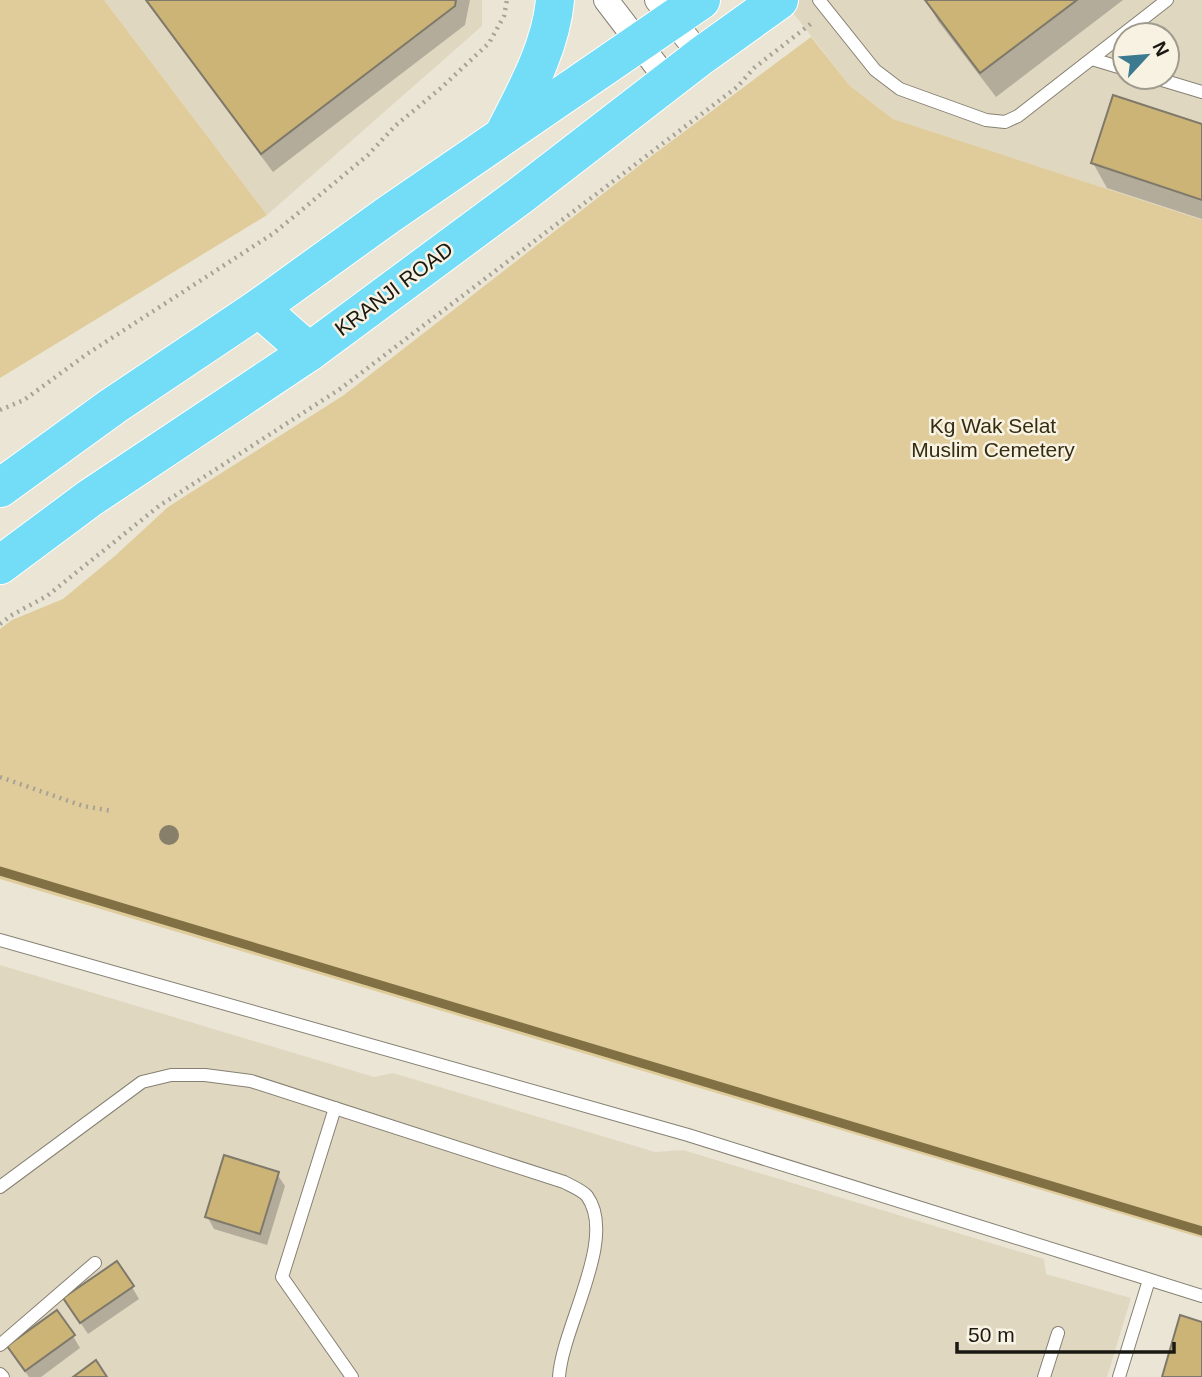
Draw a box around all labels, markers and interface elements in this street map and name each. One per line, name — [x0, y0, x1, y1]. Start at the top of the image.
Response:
north arrow — [1111, 21, 1181, 91]
text: N — [1148, 38, 1173, 60]
street label: KRANJI ROAD — [330, 237, 457, 340]
park label: Kg Wak Selat Muslim Cemetery — [911, 414, 1075, 461]
scale bar — [957, 1310, 1174, 1354]
text: 50 m — [968, 1323, 1015, 1346]

